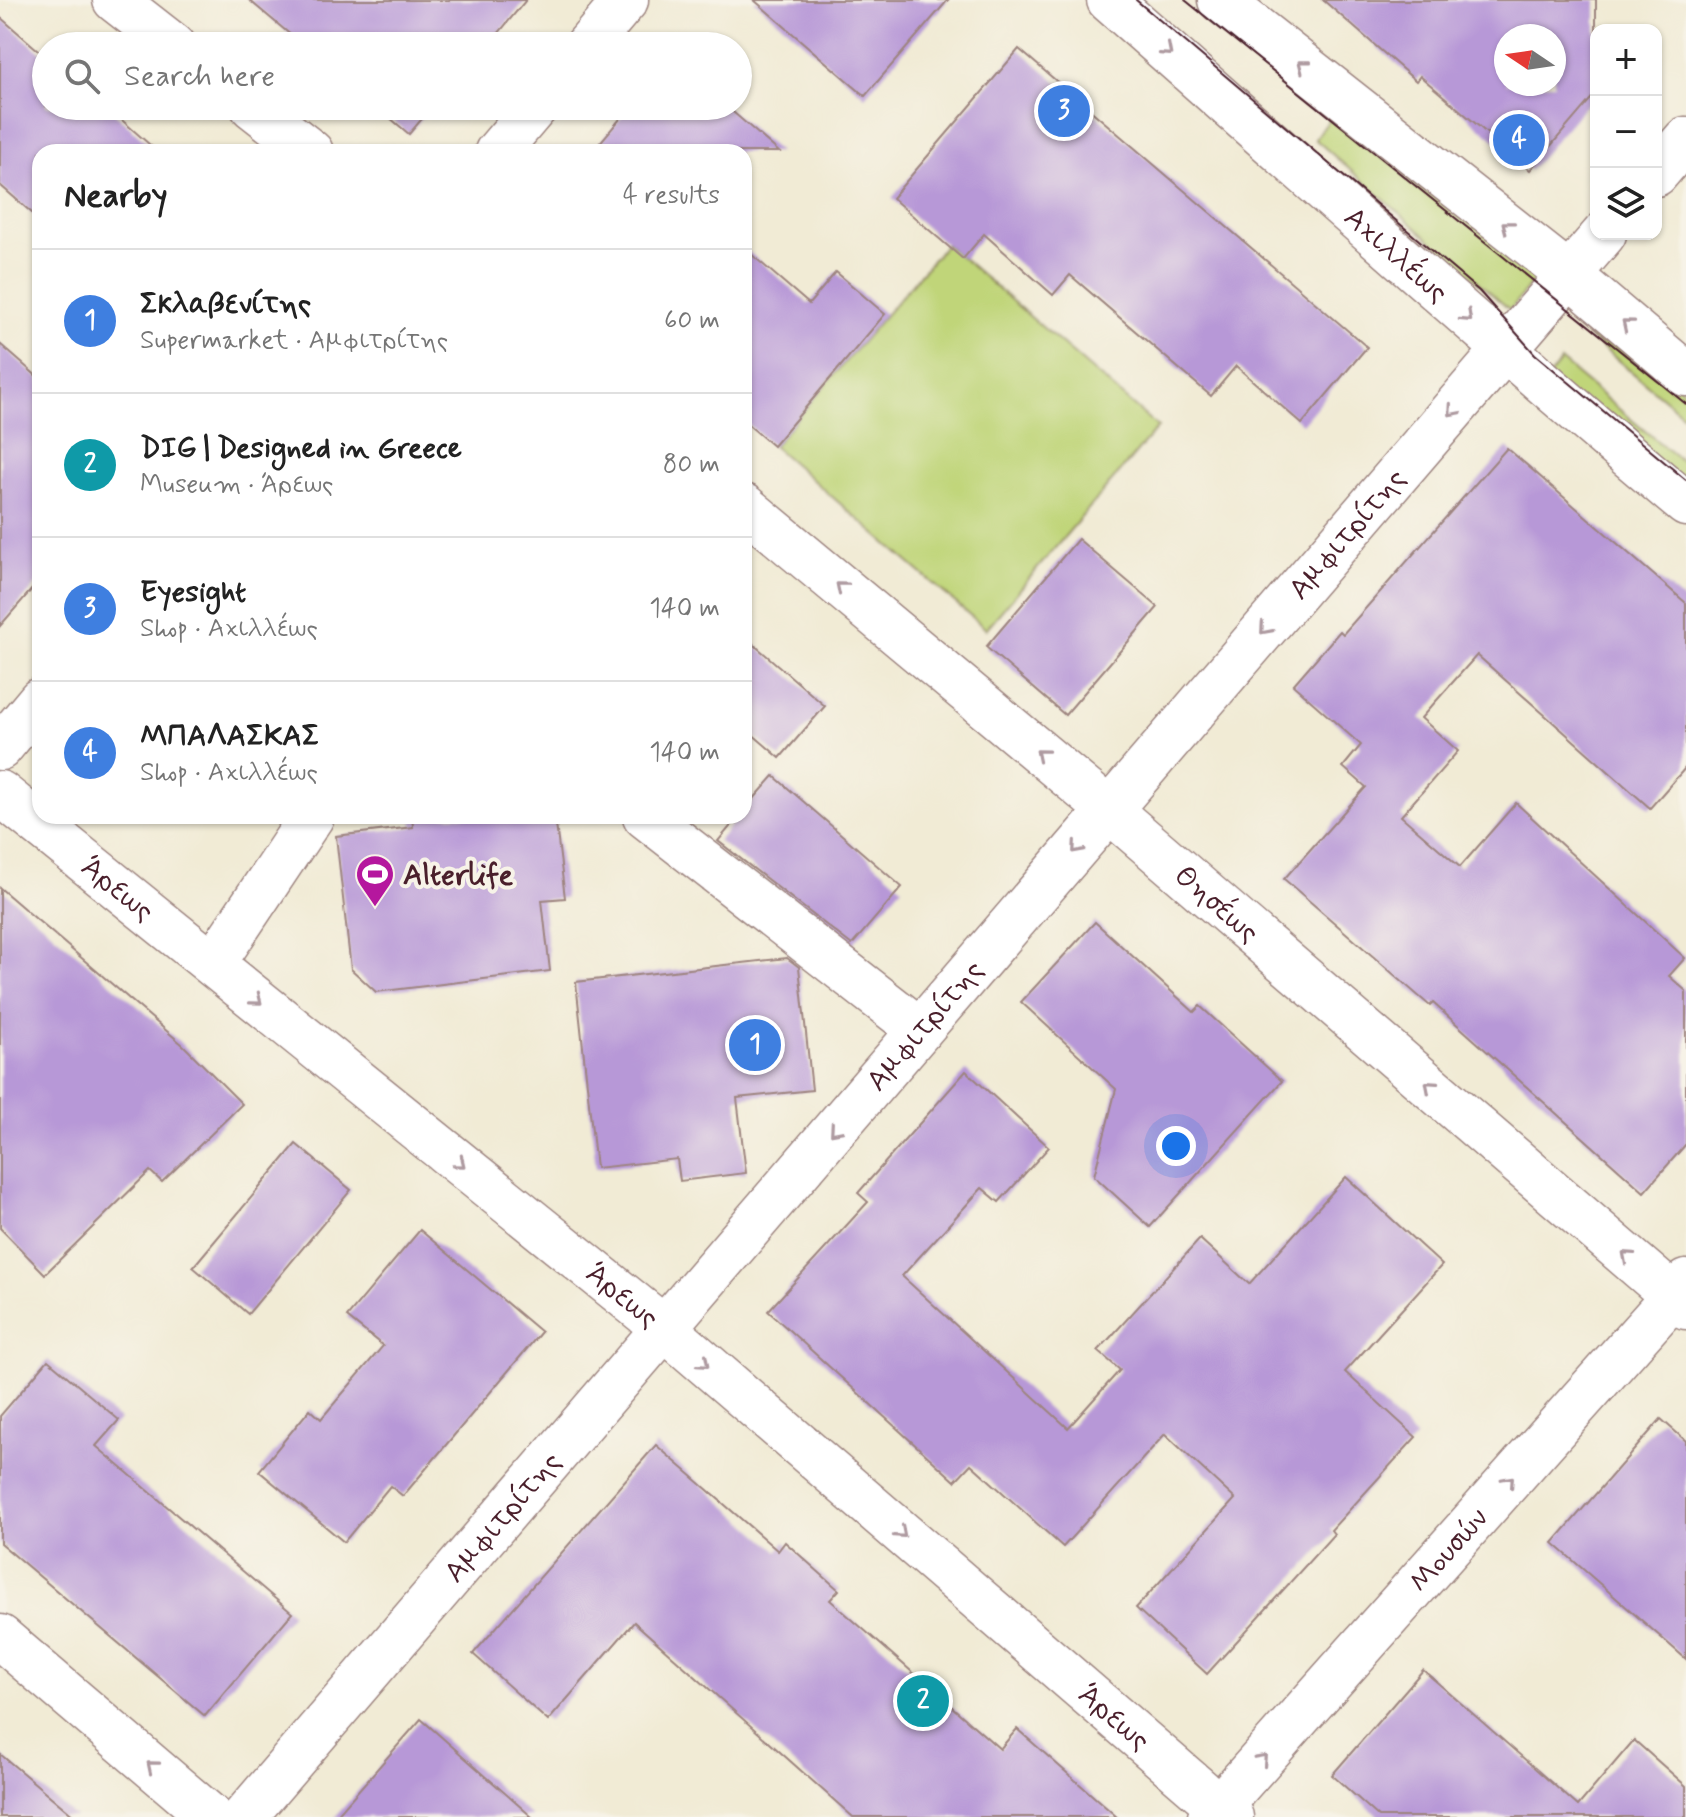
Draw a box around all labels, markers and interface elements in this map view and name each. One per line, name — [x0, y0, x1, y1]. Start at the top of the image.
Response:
north arrow — [1494, 24, 1566, 96]
map controls — [1590, 24, 1662, 240]
button: + — [1590, 24, 1662, 96]
search box — [32, 32, 752, 120]
one-way arrow — [1158, 42, 1173, 56]
icon: search — [60, 54, 104, 98]
text: Search here — [124, 57, 275, 96]
one-way arrow — [1297, 61, 1312, 75]
pin: 3 — [1038, 81, 1090, 141]
button: − — [1590, 96, 1662, 168]
pin: 4 — [1493, 110, 1545, 170]
button: layers — [1590, 168, 1662, 240]
text: Nearby — [64, 174, 168, 219]
text: 4 results — [623, 179, 720, 213]
street label: Αχιλλέως — [1335, 199, 1456, 312]
one-way arrow — [1502, 221, 1516, 236]
text: Σκλαβενίτης — [140, 285, 311, 324]
text: 1 — [84, 304, 96, 338]
text: 60 m — [664, 304, 720, 338]
one-way arrow — [1458, 307, 1472, 322]
one-way arrow — [1622, 319, 1637, 334]
text: Supermarket · Αμφιτρίτης — [140, 324, 448, 358]
one-way arrow — [1448, 401, 1463, 416]
text: DIG | Designed in Greece — [140, 429, 462, 468]
text: 2 — [84, 448, 96, 482]
text: 80 m — [663, 448, 720, 482]
street label: Αμφιτρίτης — [1280, 461, 1415, 609]
text: Museum · Άρεως — [140, 468, 333, 502]
text: Eyesight — [140, 573, 246, 612]
one-way arrow — [836, 582, 850, 597]
text: 3 — [84, 592, 96, 626]
text: 140 m — [649, 592, 720, 626]
text: Shop · Αχιλλέως — [140, 612, 318, 646]
one-way arrow — [1260, 620, 1275, 635]
text: ΜΠΑΛΑΣΚΑΣ — [140, 717, 320, 756]
text: 4 — [82, 736, 98, 770]
text: 140 m — [649, 736, 720, 770]
one-way arrow — [1035, 749, 1050, 763]
text: Shop · Αχιλλέως — [140, 756, 318, 790]
one-way arrow — [1072, 838, 1087, 853]
street label: Άρεως — [73, 848, 162, 931]
sports icon: Alterlife — [354, 853, 396, 908]
place label: Alterlife — [403, 856, 514, 895]
street label: Θησέως — [1166, 857, 1267, 952]
street label: Αμφιτρίτης — [858, 952, 993, 1100]
one-way arrow — [248, 990, 262, 1005]
pin: 1 — [729, 1015, 781, 1075]
one-way arrow — [1424, 1082, 1439, 1096]
one-way arrow — [830, 1120, 845, 1135]
your location — [1156, 1126, 1196, 1166]
one-way arrow — [450, 1153, 465, 1168]
one-way arrow — [1621, 1251, 1636, 1266]
street label: Άρεως — [577, 1255, 667, 1337]
one-way arrow — [695, 1353, 710, 1367]
street label: Αμφιτρίτης — [436, 1444, 571, 1592]
one-way arrow — [1499, 1475, 1514, 1490]
street label: Μουσών — [1401, 1500, 1497, 1601]
one-way arrow — [892, 1523, 907, 1537]
pin: 2 — [897, 1671, 949, 1731]
street label: Άρεως — [1069, 1676, 1158, 1760]
one-way arrow — [1253, 1753, 1267, 1768]
one-way arrow — [146, 1761, 161, 1776]

